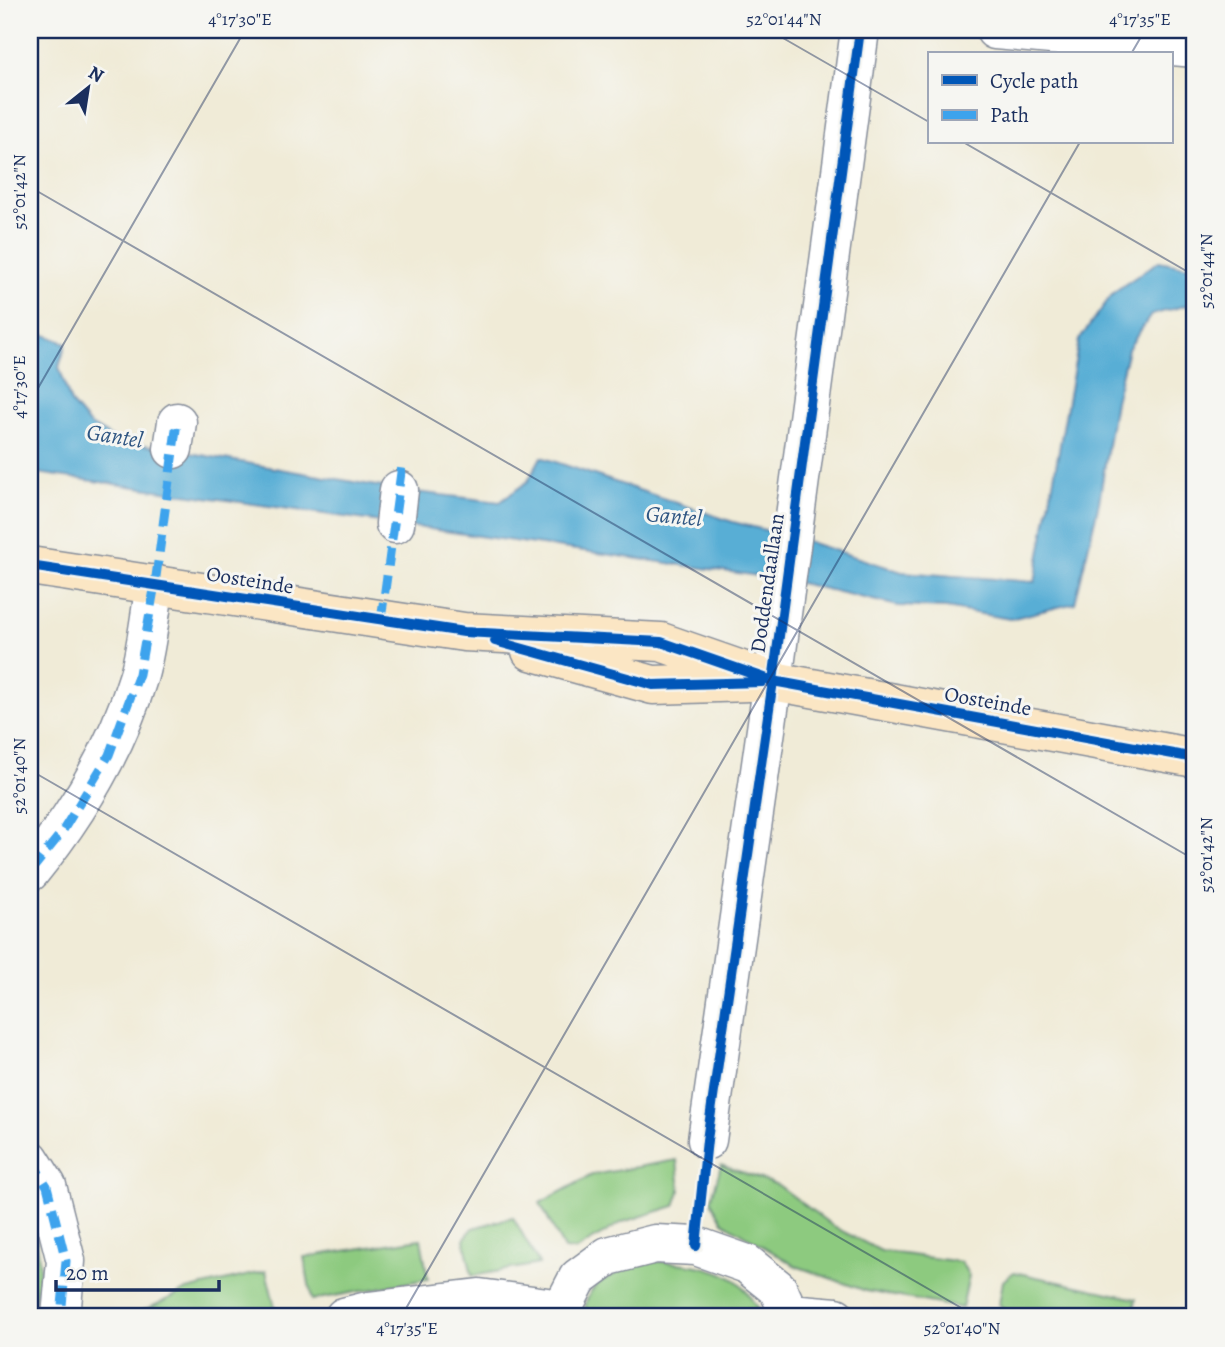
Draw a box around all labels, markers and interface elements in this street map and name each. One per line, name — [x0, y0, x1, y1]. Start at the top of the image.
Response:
text: 4°17'30"E — [208, 7, 272, 31]
text: 52°01'44"N — [746, 7, 822, 31]
text: 4°17'35"E — [1109, 7, 1171, 31]
north arrow — [52, 52, 122, 122]
legend — [928, 52, 1172, 144]
text: N — [84, 59, 109, 89]
text: Cycle path — [990, 67, 1079, 95]
text: Path — [990, 101, 1029, 129]
text: 52°01'42"N — [7, 154, 31, 230]
text: 52°01'44"N — [1194, 233, 1218, 309]
text: 4°17'30"E — [7, 355, 31, 419]
water label: Gantel — [85, 416, 146, 456]
water label: Gantel — [644, 498, 704, 534]
street label: Doddendaallaan — [743, 511, 791, 655]
street label: Oosteinde — [204, 559, 296, 601]
street label: Oosteinde — [942, 680, 1034, 722]
text: 52°01'40"N — [7, 738, 31, 814]
text: 52°01'42"N — [1194, 817, 1218, 893]
scale bar — [56, 1249, 219, 1293]
text: 20 m — [66, 1259, 109, 1287]
text: 4°17'35"E — [376, 1316, 438, 1340]
text: 52°01'40"N — [924, 1316, 1000, 1340]

